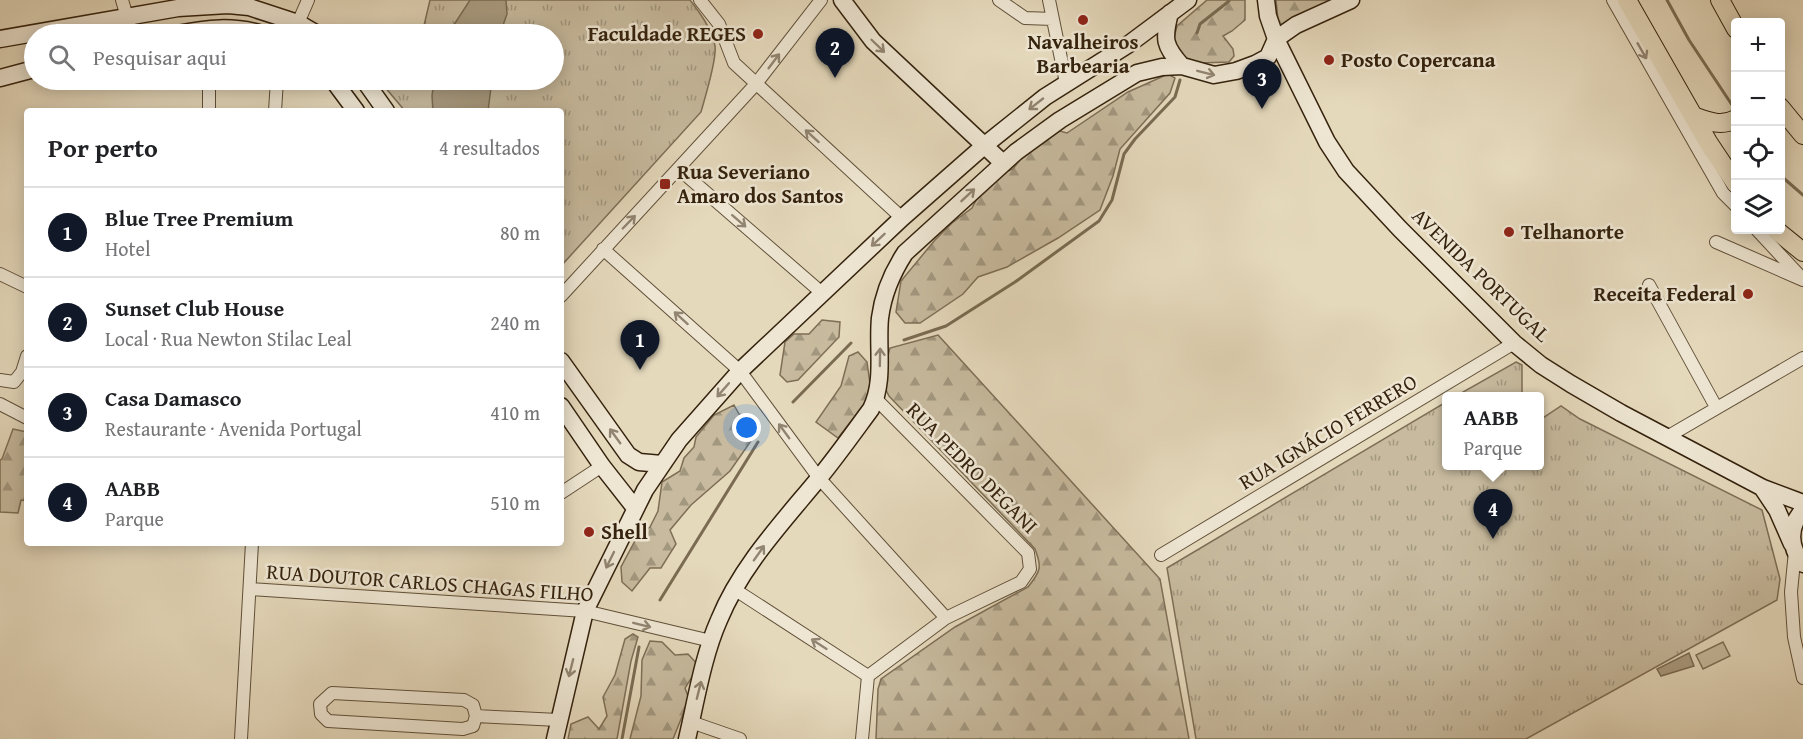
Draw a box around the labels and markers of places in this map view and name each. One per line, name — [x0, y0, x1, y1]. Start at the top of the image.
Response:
marker: Navalheiros Barbearia — [1076, 13, 1090, 27]
place label: Faculdade REGES — [588, 18, 746, 49]
place label: Navalheiros Barbearia — [1028, 26, 1138, 81]
marker: Faculdade REGES — [751, 27, 765, 41]
pin: 2 — [816, 28, 854, 78]
place label: Posto Copercana — [1341, 44, 1496, 75]
marker: Posto Copercana — [1322, 53, 1336, 67]
pin: 3 — [1242, 60, 1282, 109]
place label: Rua Severiano Amaro dos Santos — [677, 156, 844, 211]
marker: Rua Severiano Amaro dos Santos — [658, 177, 672, 191]
place label: Telhanorte — [1521, 216, 1624, 247]
marker: Telhanorte — [1502, 225, 1516, 239]
place label: Receita Federal — [1593, 278, 1736, 309]
marker: Receita Federal — [1741, 287, 1755, 301]
pin: 1 — [620, 320, 660, 370]
pin: 4 — [1474, 490, 1512, 539]
place label: Shell — [601, 516, 648, 547]
marker: Shell — [582, 525, 596, 539]

